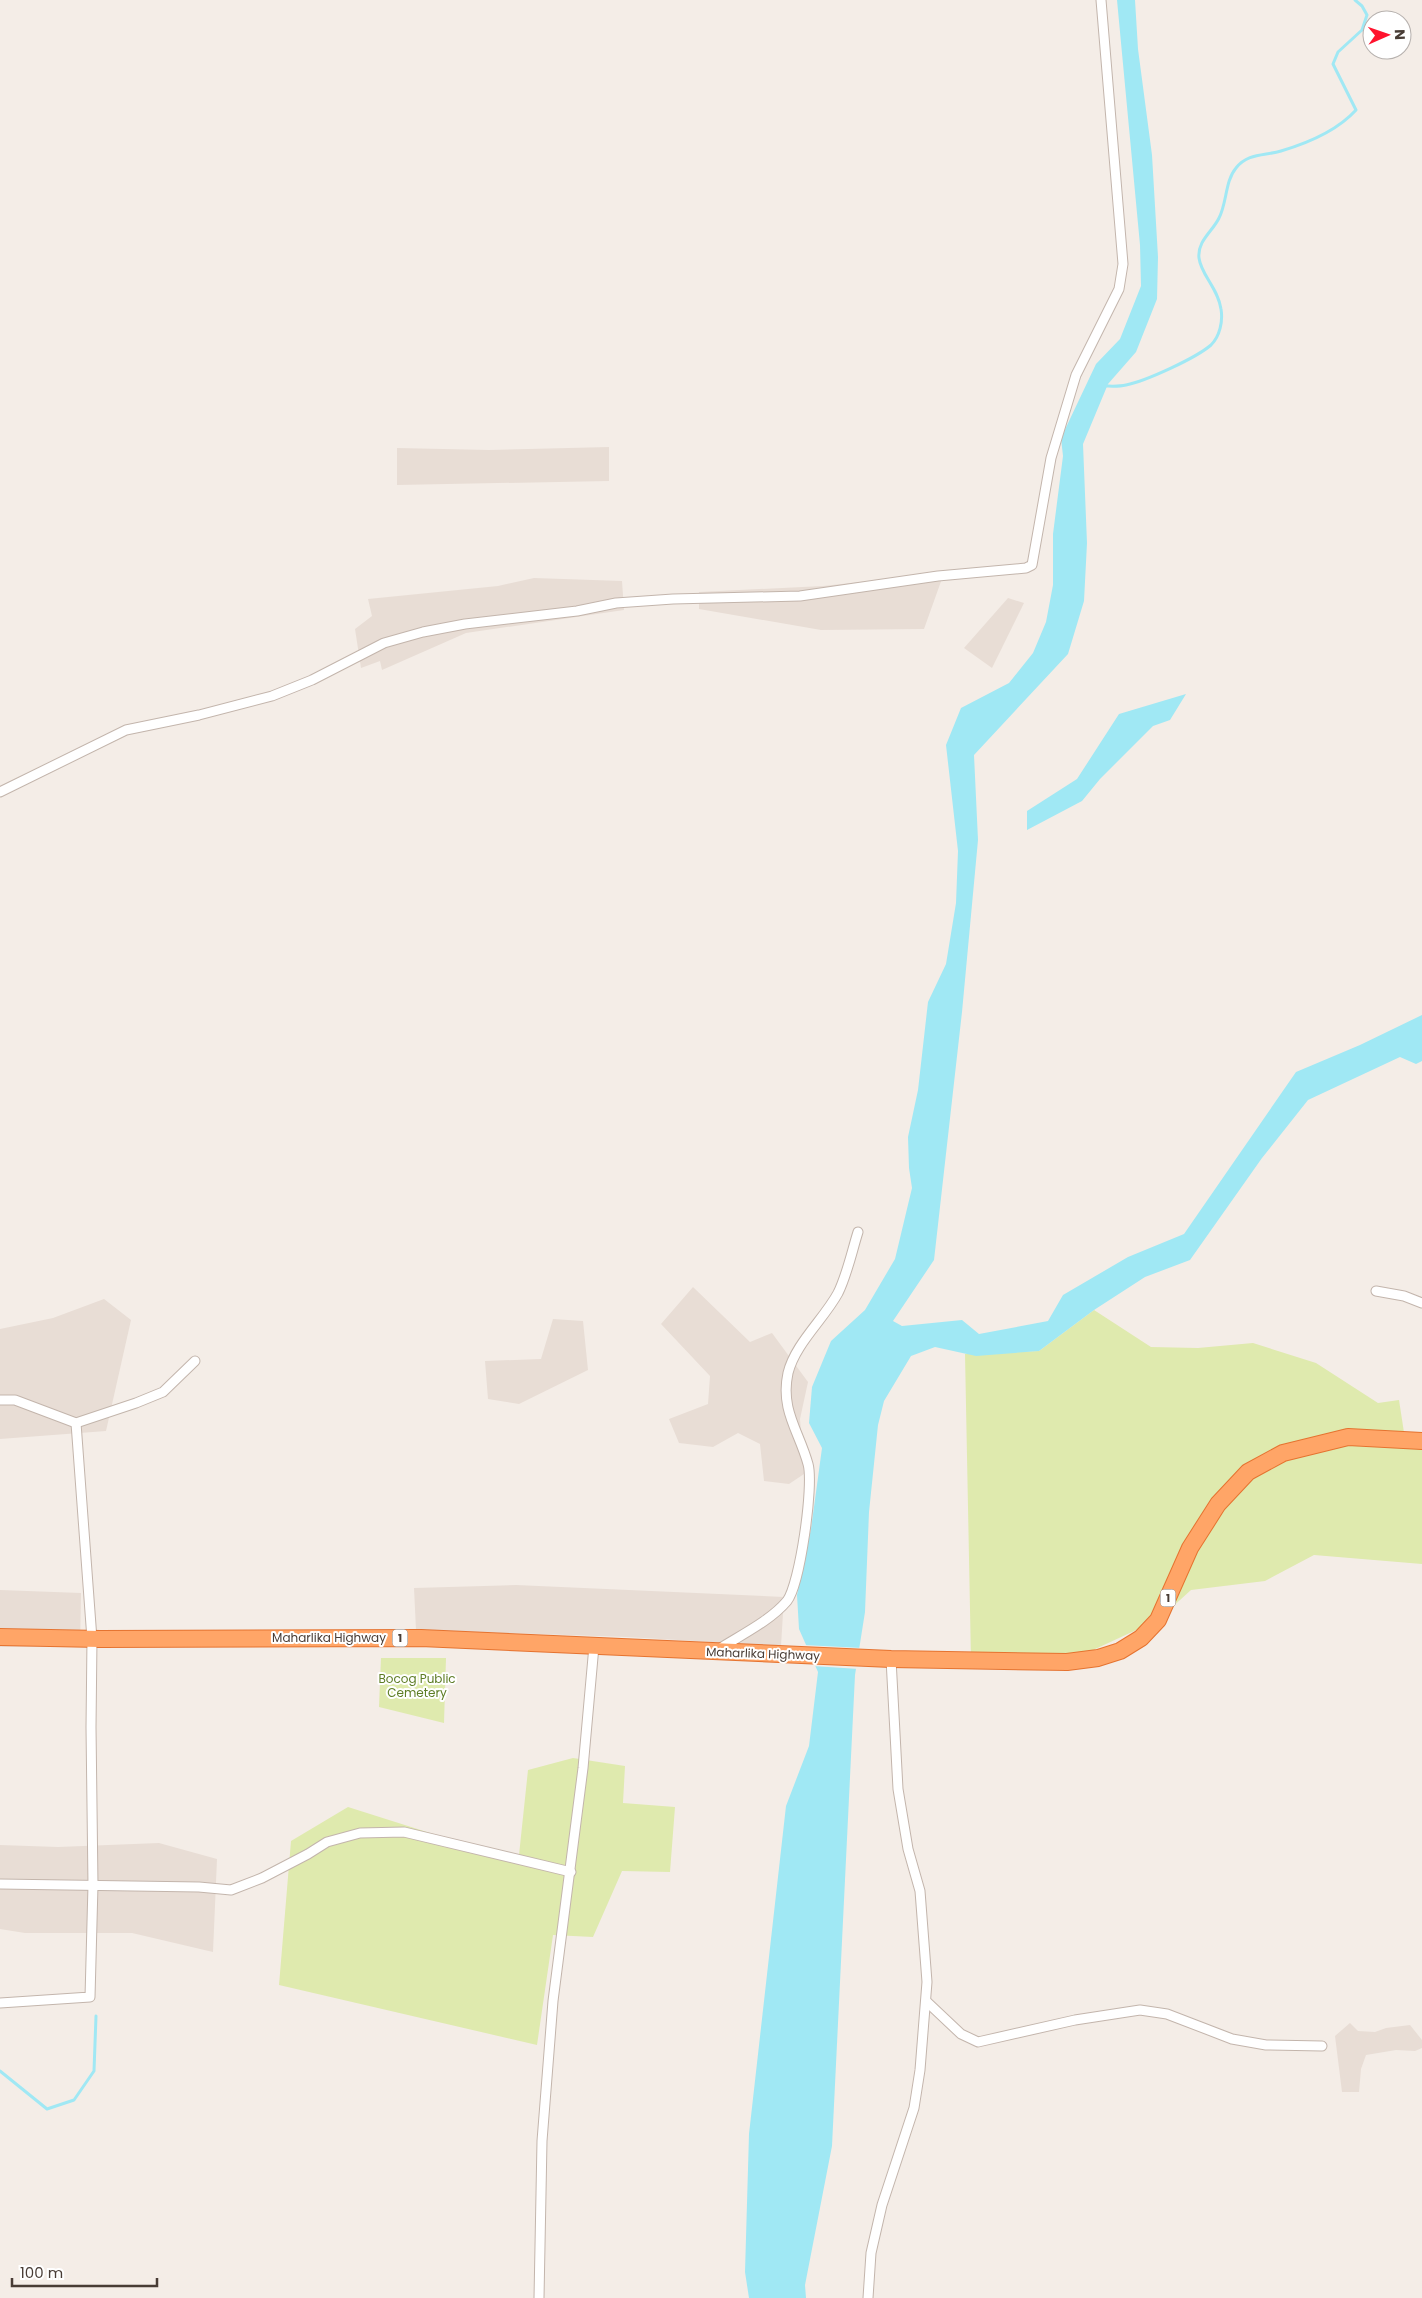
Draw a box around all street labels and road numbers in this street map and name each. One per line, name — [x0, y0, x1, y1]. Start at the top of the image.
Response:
road number: 1 — [1160, 1590, 1176, 1606]
street label: Maharlika Highway — [272, 1629, 386, 1646]
road number: 1 — [392, 1630, 408, 1646]
street label: Maharlika Highway — [706, 1643, 820, 1664]

